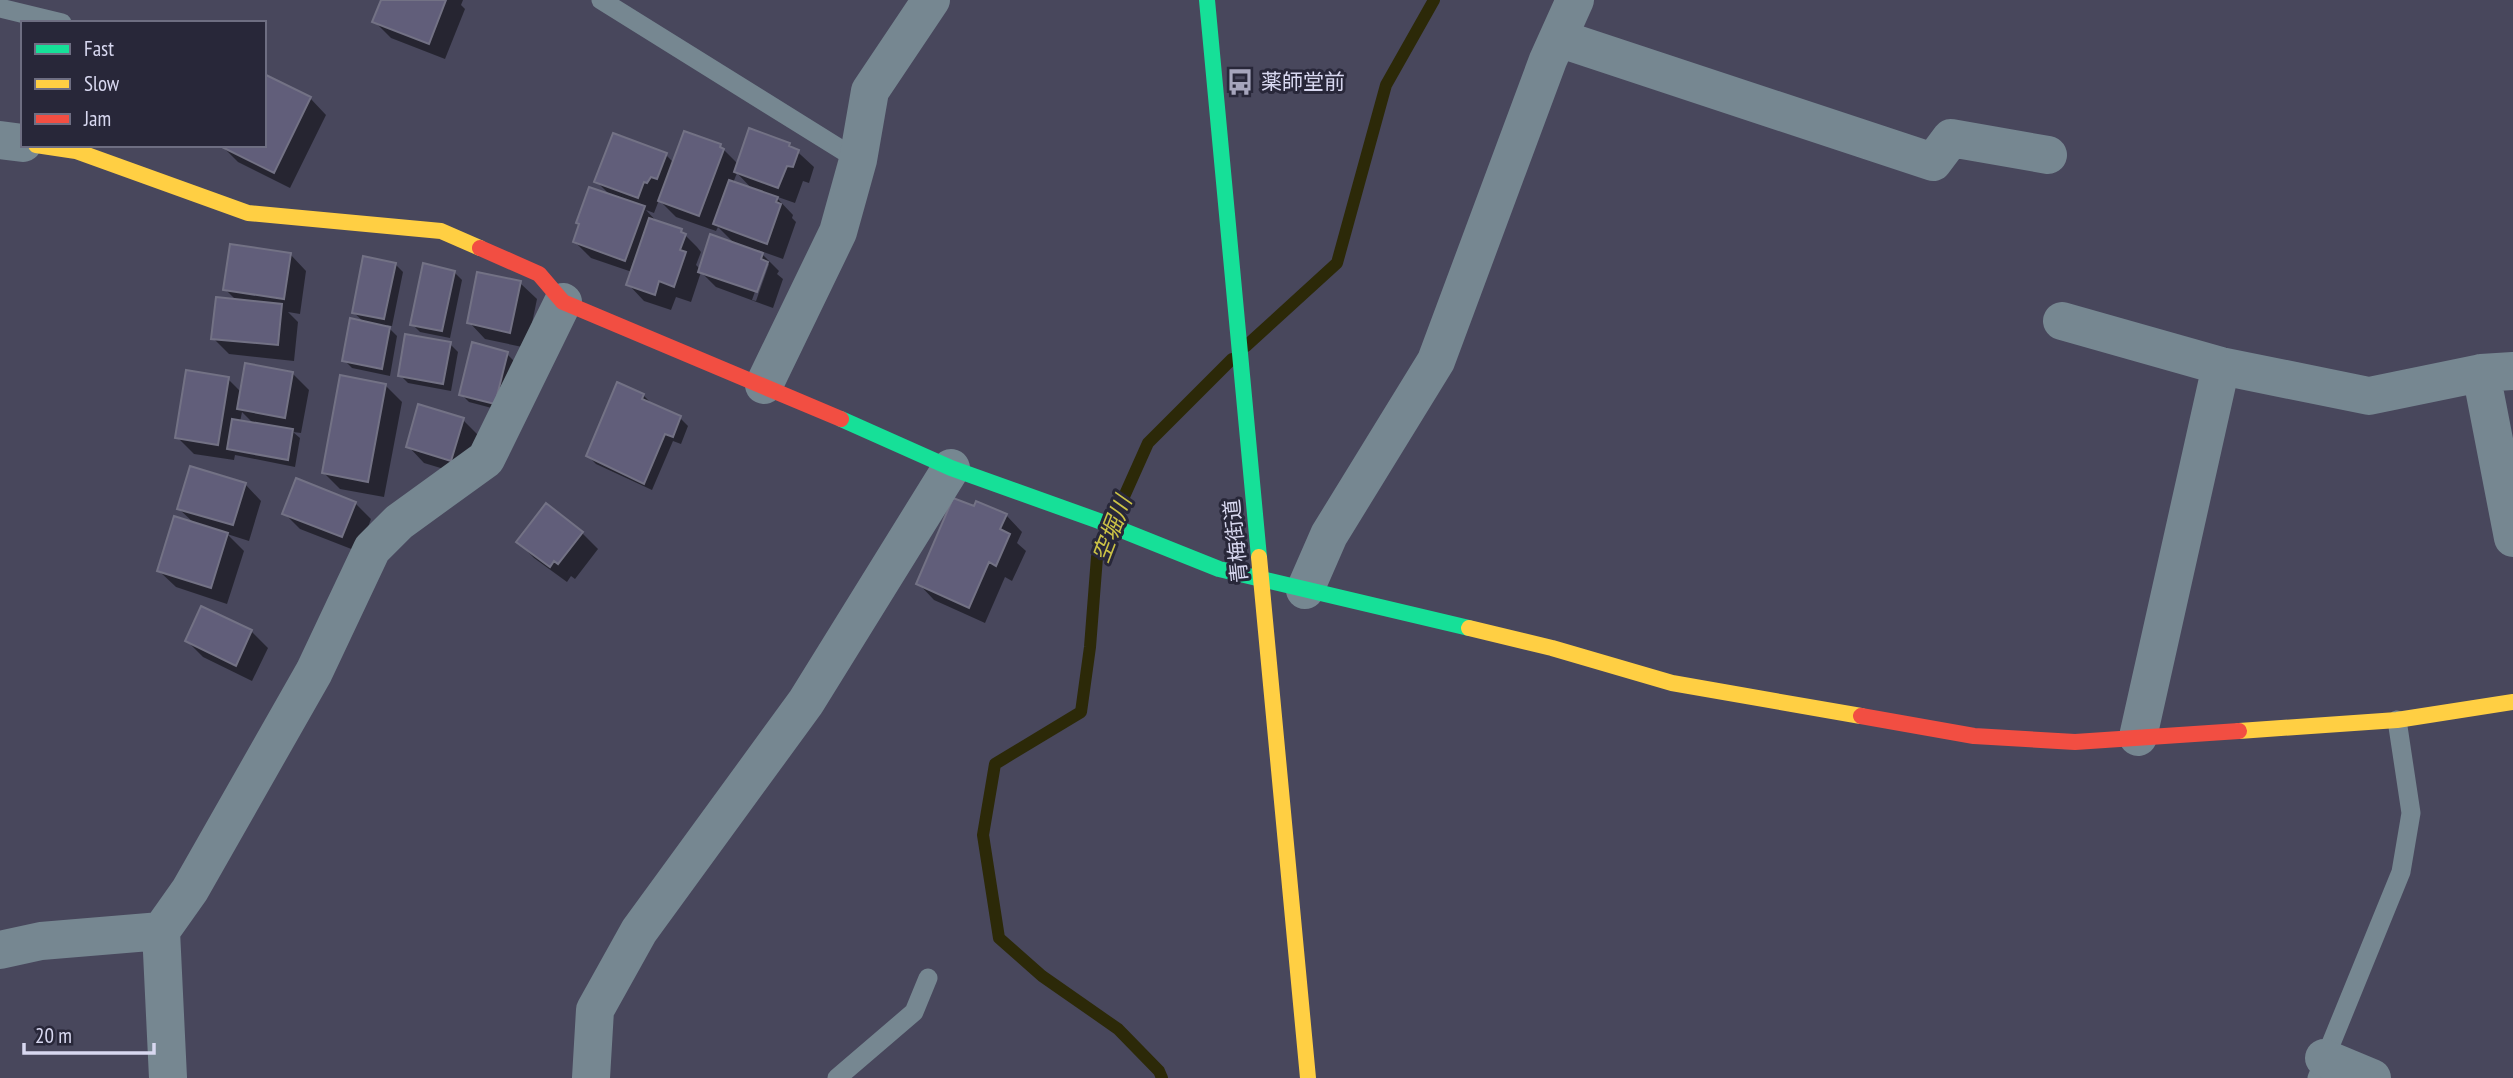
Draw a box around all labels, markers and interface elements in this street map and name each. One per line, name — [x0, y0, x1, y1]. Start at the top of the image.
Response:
legend — [21, 21, 266, 147]
text: Fast — [84, 35, 114, 62]
bus stop icon: 薬師堂前 — [1225, 67, 1255, 97]
place label: 薬師堂前 — [1261, 68, 1345, 95]
text: Slow — [84, 70, 120, 97]
text: Jam — [83, 105, 111, 132]
water label: 空堀川 — [1086, 489, 1139, 566]
street label: 青梅街道 — [1218, 498, 1253, 584]
scale bar — [24, 1012, 154, 1056]
text: 20 m — [35, 1022, 72, 1049]

